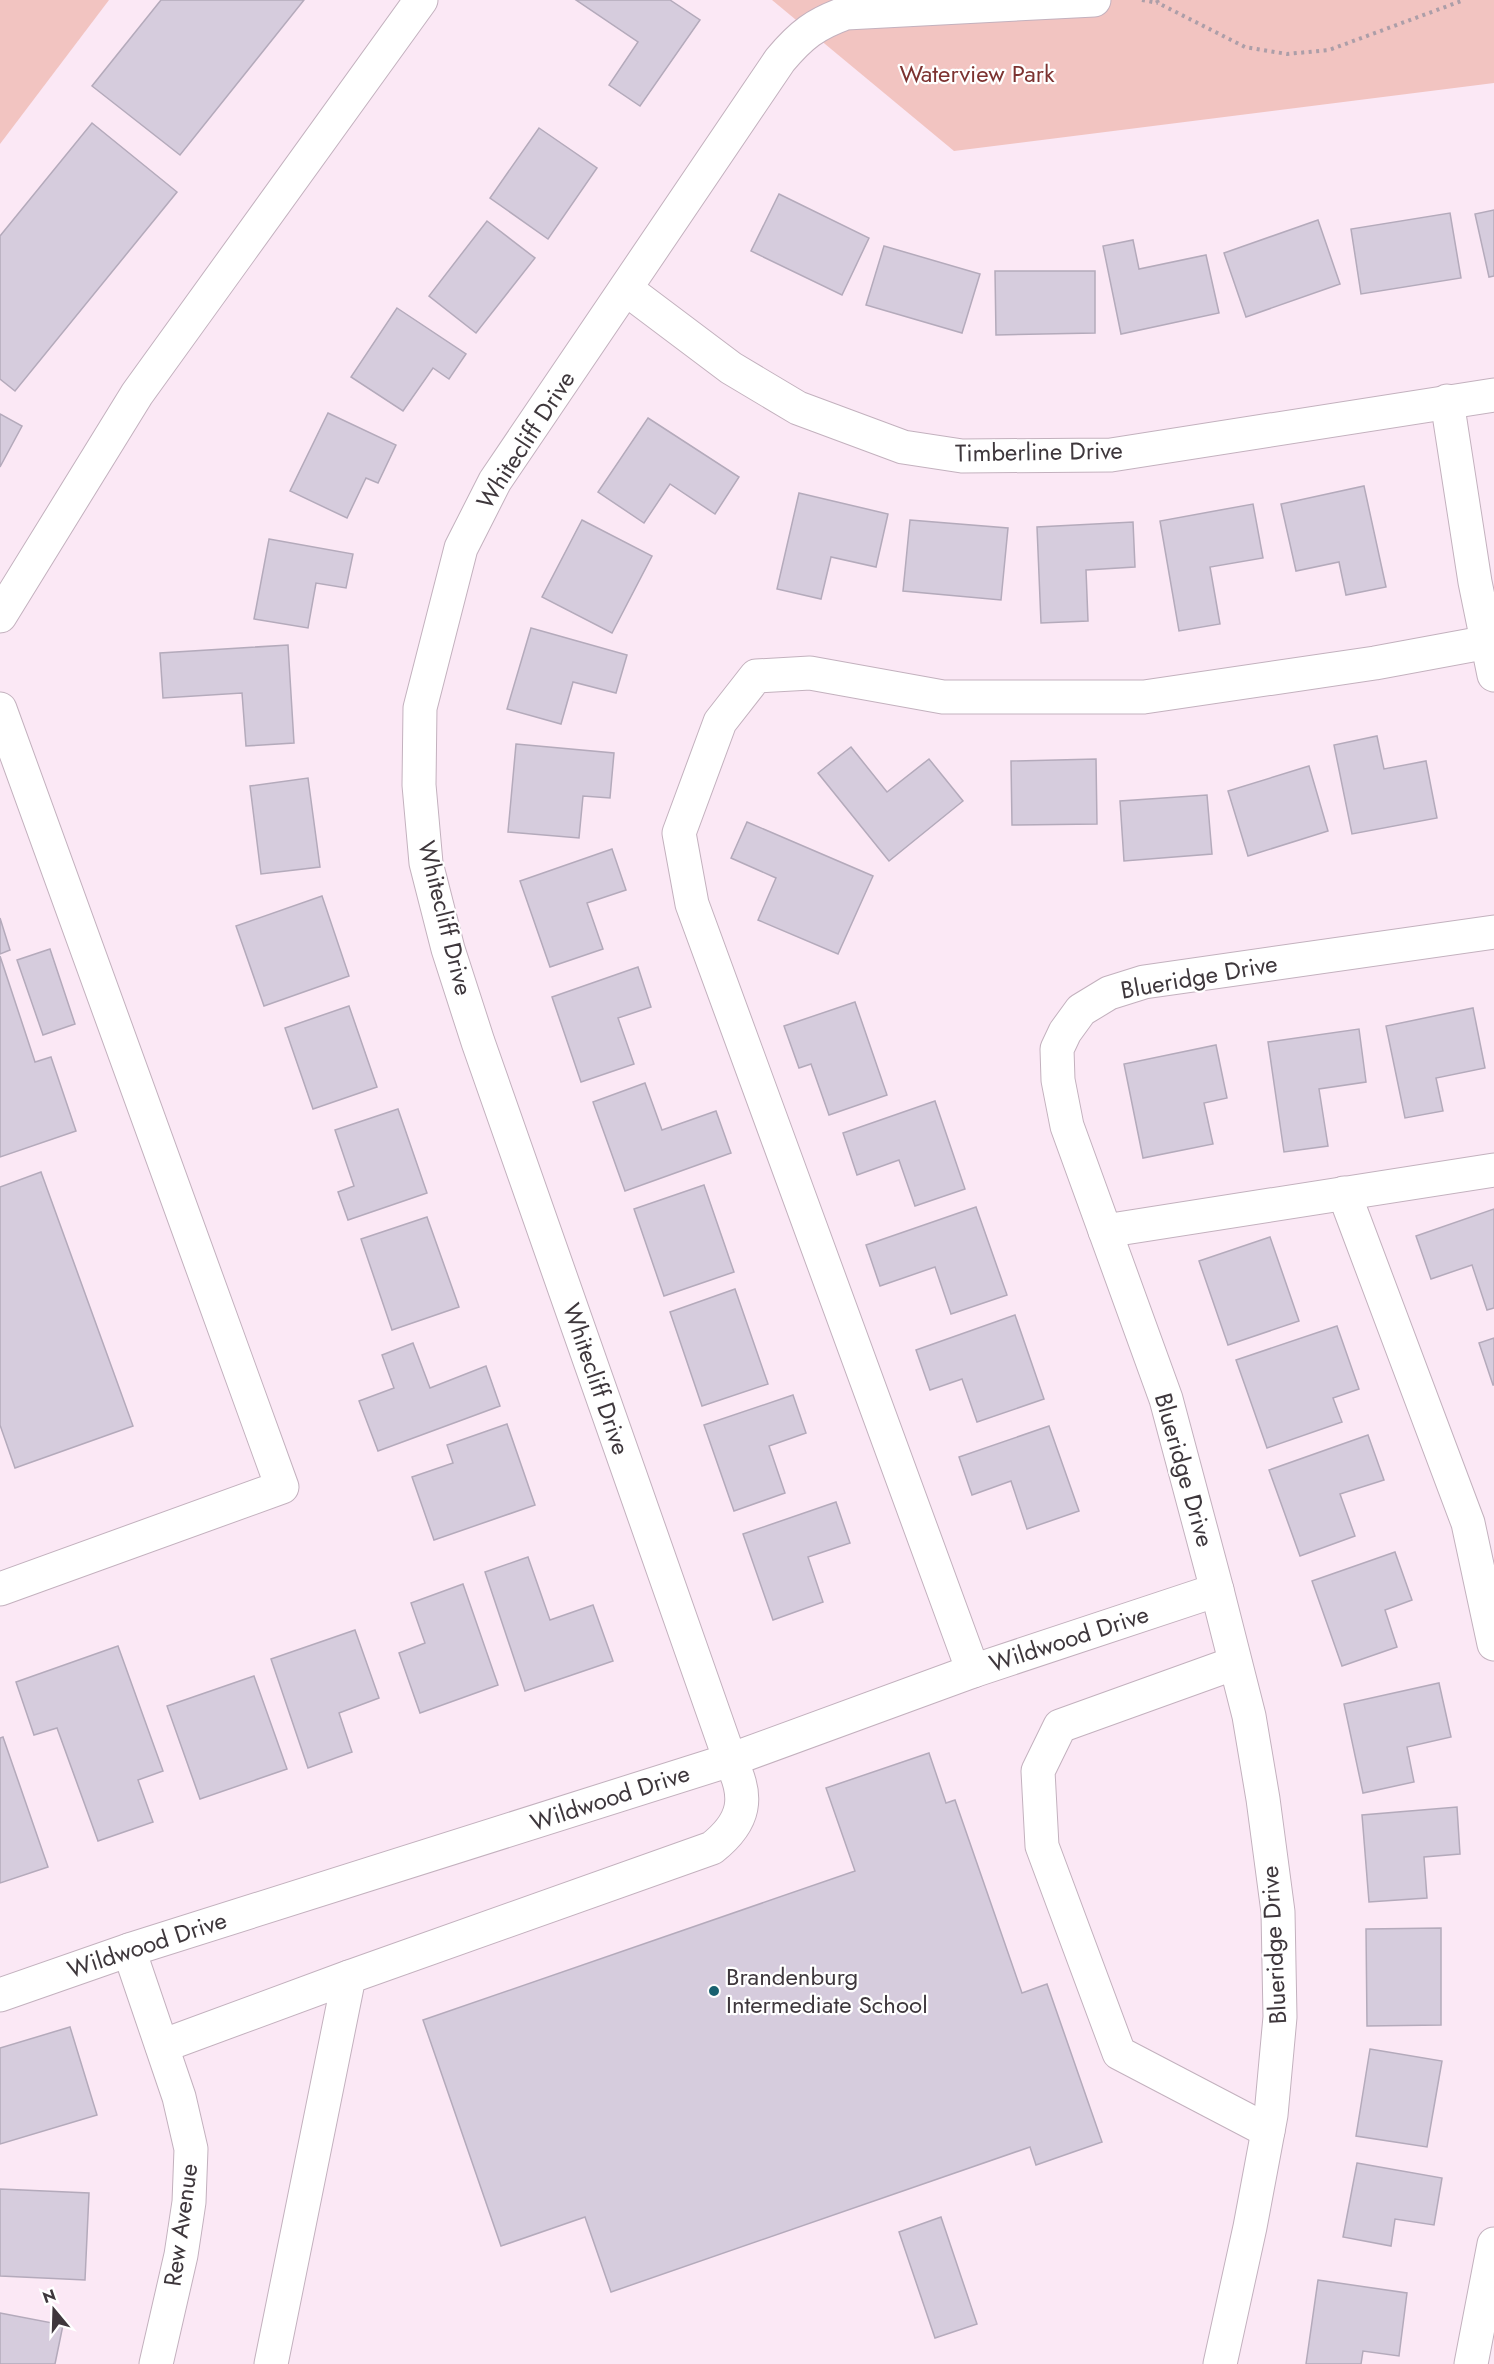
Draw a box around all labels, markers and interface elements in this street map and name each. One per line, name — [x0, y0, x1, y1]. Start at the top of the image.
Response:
park label: Waterview Park — [899, 56, 1055, 91]
street label: Whitecliff Drive — [468, 364, 583, 516]
street label: Timberline Drive — [955, 433, 1123, 470]
street label: Whitecliff Drive — [409, 837, 482, 999]
street label: Blueridge Drive — [1118, 946, 1280, 1008]
street label: Whitecliff Drive — [554, 1298, 639, 1459]
street label: Blueridge Drive — [1146, 1389, 1223, 1551]
street label: Wildwood Drive — [985, 1596, 1153, 1681]
street label: Wildwood Drive — [526, 1755, 694, 1840]
street label: Blueridge Drive — [1252, 1865, 1295, 2025]
street label: Wildwood Drive — [63, 1902, 231, 1987]
place label: Brandenburg Intermediate School — [726, 1959, 928, 2022]
marker: Brandenburg Intermediate School — [707, 1984, 721, 1998]
street label: Rew Avenue — [155, 2161, 206, 2289]
north arrow — [24, 2280, 84, 2340]
text: N — [40, 2283, 59, 2309]

